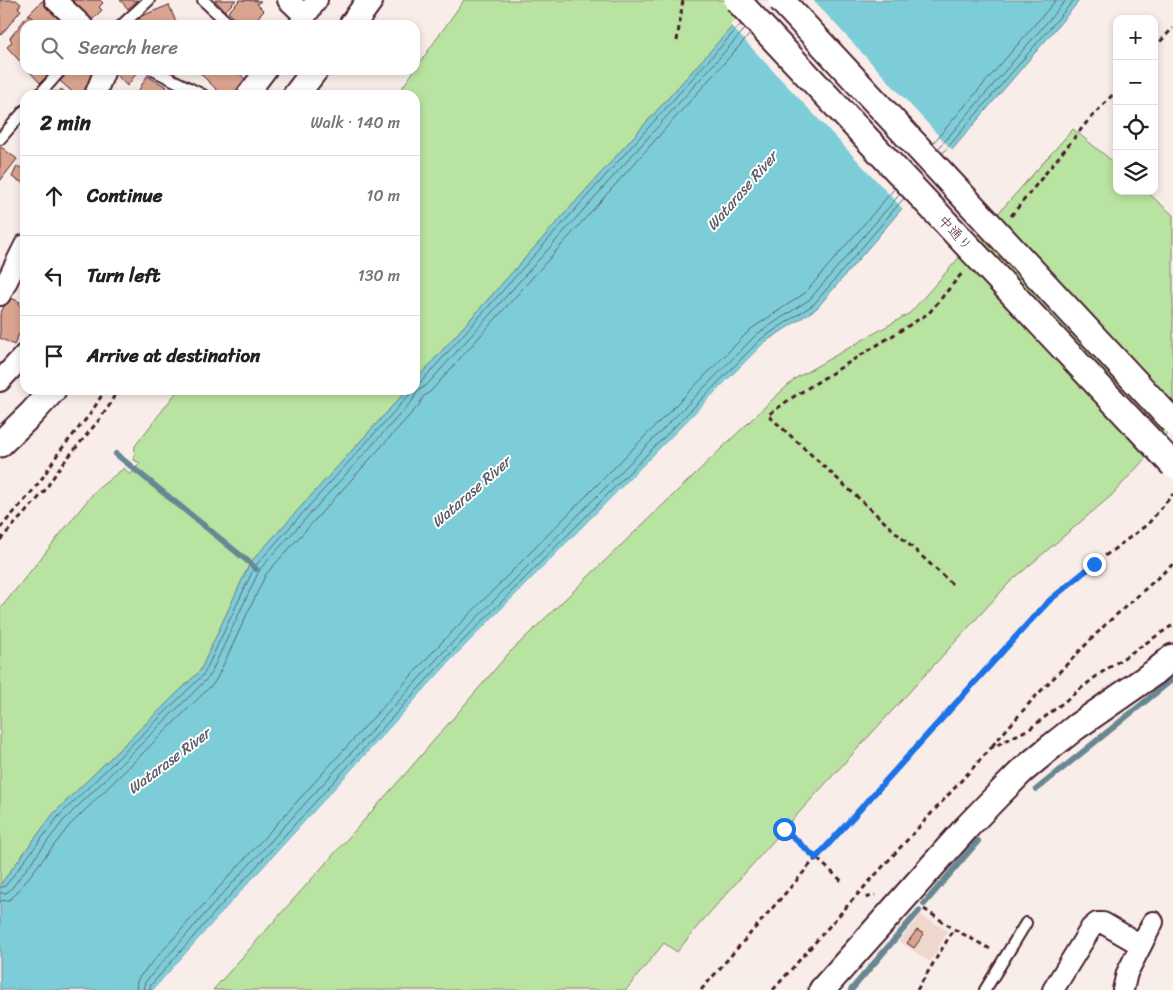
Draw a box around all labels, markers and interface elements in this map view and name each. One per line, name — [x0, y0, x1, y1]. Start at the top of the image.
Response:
map controls — [1113, 15, 1158, 195]
button: + — [1113, 15, 1158, 60]
search box — [20, 20, 420, 75]
text: Search here — [78, 31, 178, 64]
icon: search — [38, 34, 66, 62]
button: − — [1113, 60, 1158, 105]
text: 2 min — [40, 104, 91, 142]
button: locate — [1113, 105, 1158, 150]
text: Walk · 140 m — [311, 108, 400, 137]
water label: Watarase River — [700, 143, 786, 237]
button: layers — [1113, 150, 1158, 195]
text: Continue — [87, 179, 163, 212]
text: 10 m — [367, 181, 400, 210]
icon: ahead — [40, 182, 68, 210]
street label: 中通り — [932, 209, 978, 257]
text: Turn left — [87, 259, 160, 292]
text: 130 m — [358, 261, 400, 290]
icon: left — [40, 262, 68, 290]
text: Arrive at destination — [87, 339, 260, 372]
icon: arrive — [40, 342, 68, 370]
water label: Watarase River — [425, 448, 519, 534]
route end — [1083, 553, 1106, 576]
water label: Watarase River — [122, 719, 218, 801]
route start — [773, 818, 796, 841]

